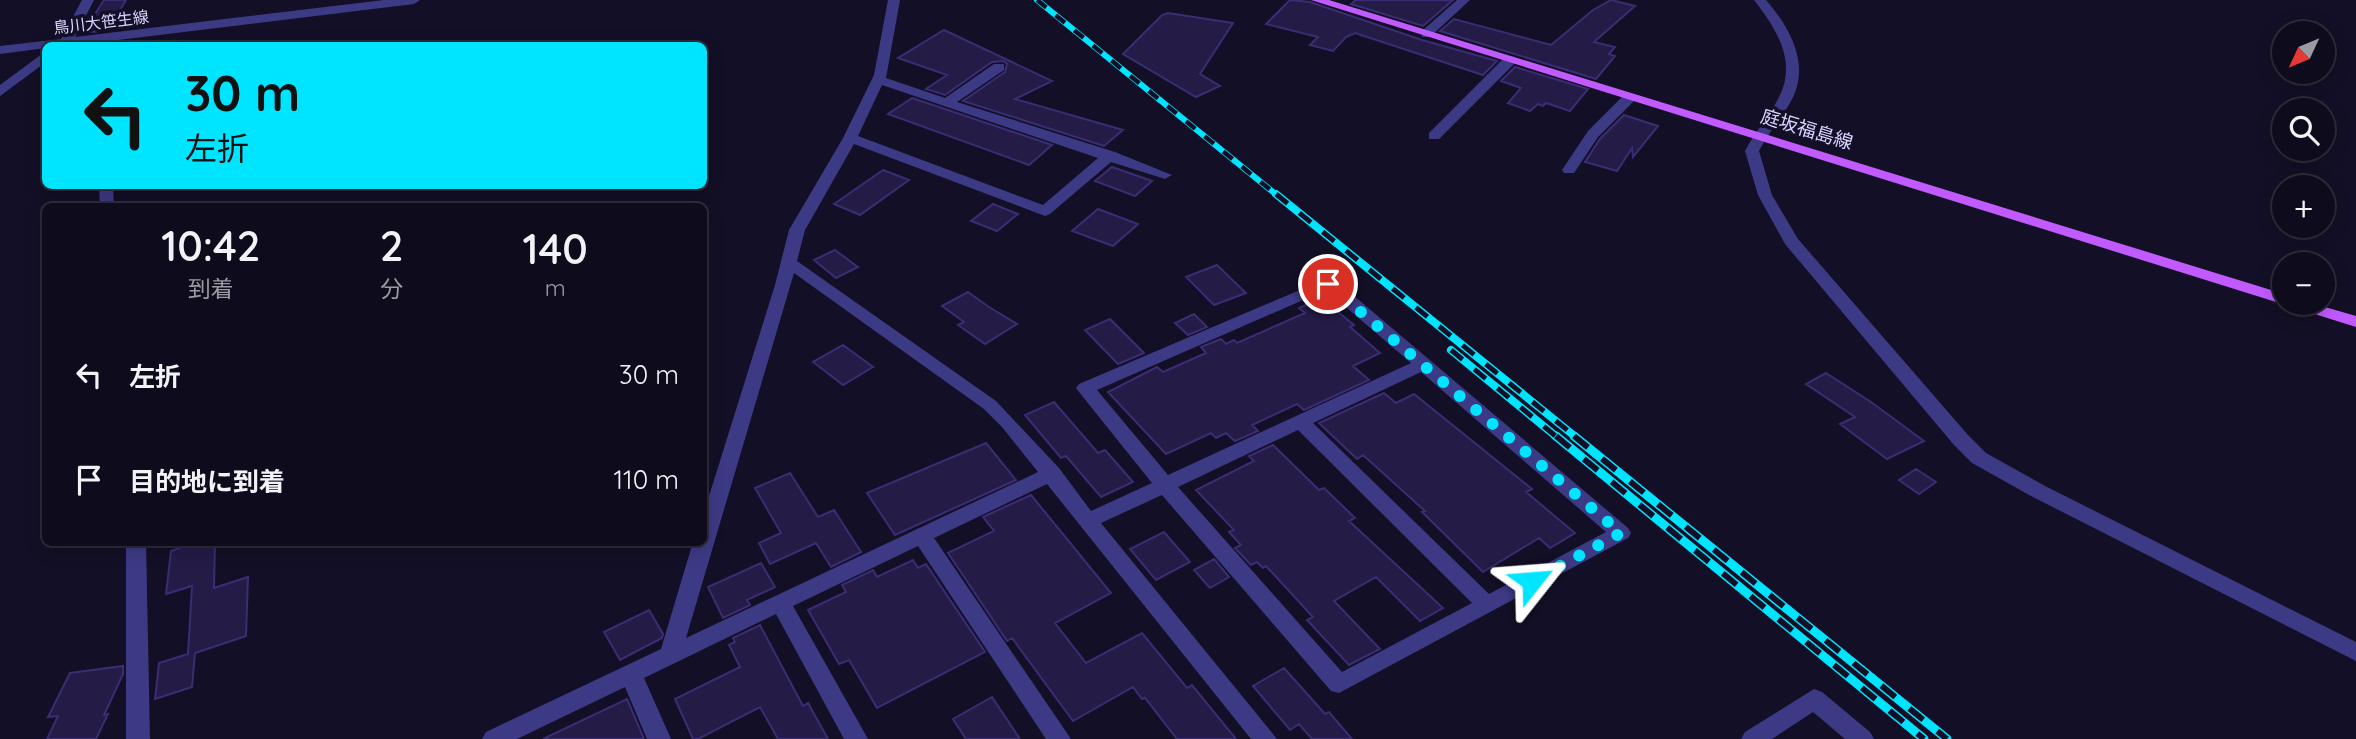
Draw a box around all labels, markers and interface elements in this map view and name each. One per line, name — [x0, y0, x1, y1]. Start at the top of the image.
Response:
street label: 鳥川大笹生線 — [52, 6, 150, 38]
north arrow — [2272, 21, 2334, 84]
map controls — [2272, 21, 2335, 315]
text: 30 m — [185, 62, 300, 123]
icon: left — [70, 70, 161, 161]
button: search — [2272, 98, 2335, 161]
street label: 庭坂福島線 — [1758, 104, 1856, 154]
text: 左折 — [185, 128, 249, 168]
button: + — [2272, 175, 2335, 238]
text: 10:42 — [161, 219, 261, 272]
text: 2 — [380, 219, 403, 272]
text: 140 — [523, 222, 588, 275]
button: − — [2272, 252, 2335, 315]
pin — [1298, 254, 1358, 314]
icon: arrive — [1309, 265, 1347, 303]
text: m — [545, 273, 566, 302]
text: 到着 — [188, 274, 234, 303]
text: 分 — [380, 274, 403, 303]
icon: left — [70, 356, 108, 394]
text: 30 m — [619, 358, 679, 391]
text: 左折 — [129, 360, 181, 393]
icon: arrive — [70, 461, 108, 499]
text: 110 m — [613, 463, 679, 496]
text: 目的地に到着 — [129, 465, 285, 498]
position arrow — [1495, 544, 1569, 618]

